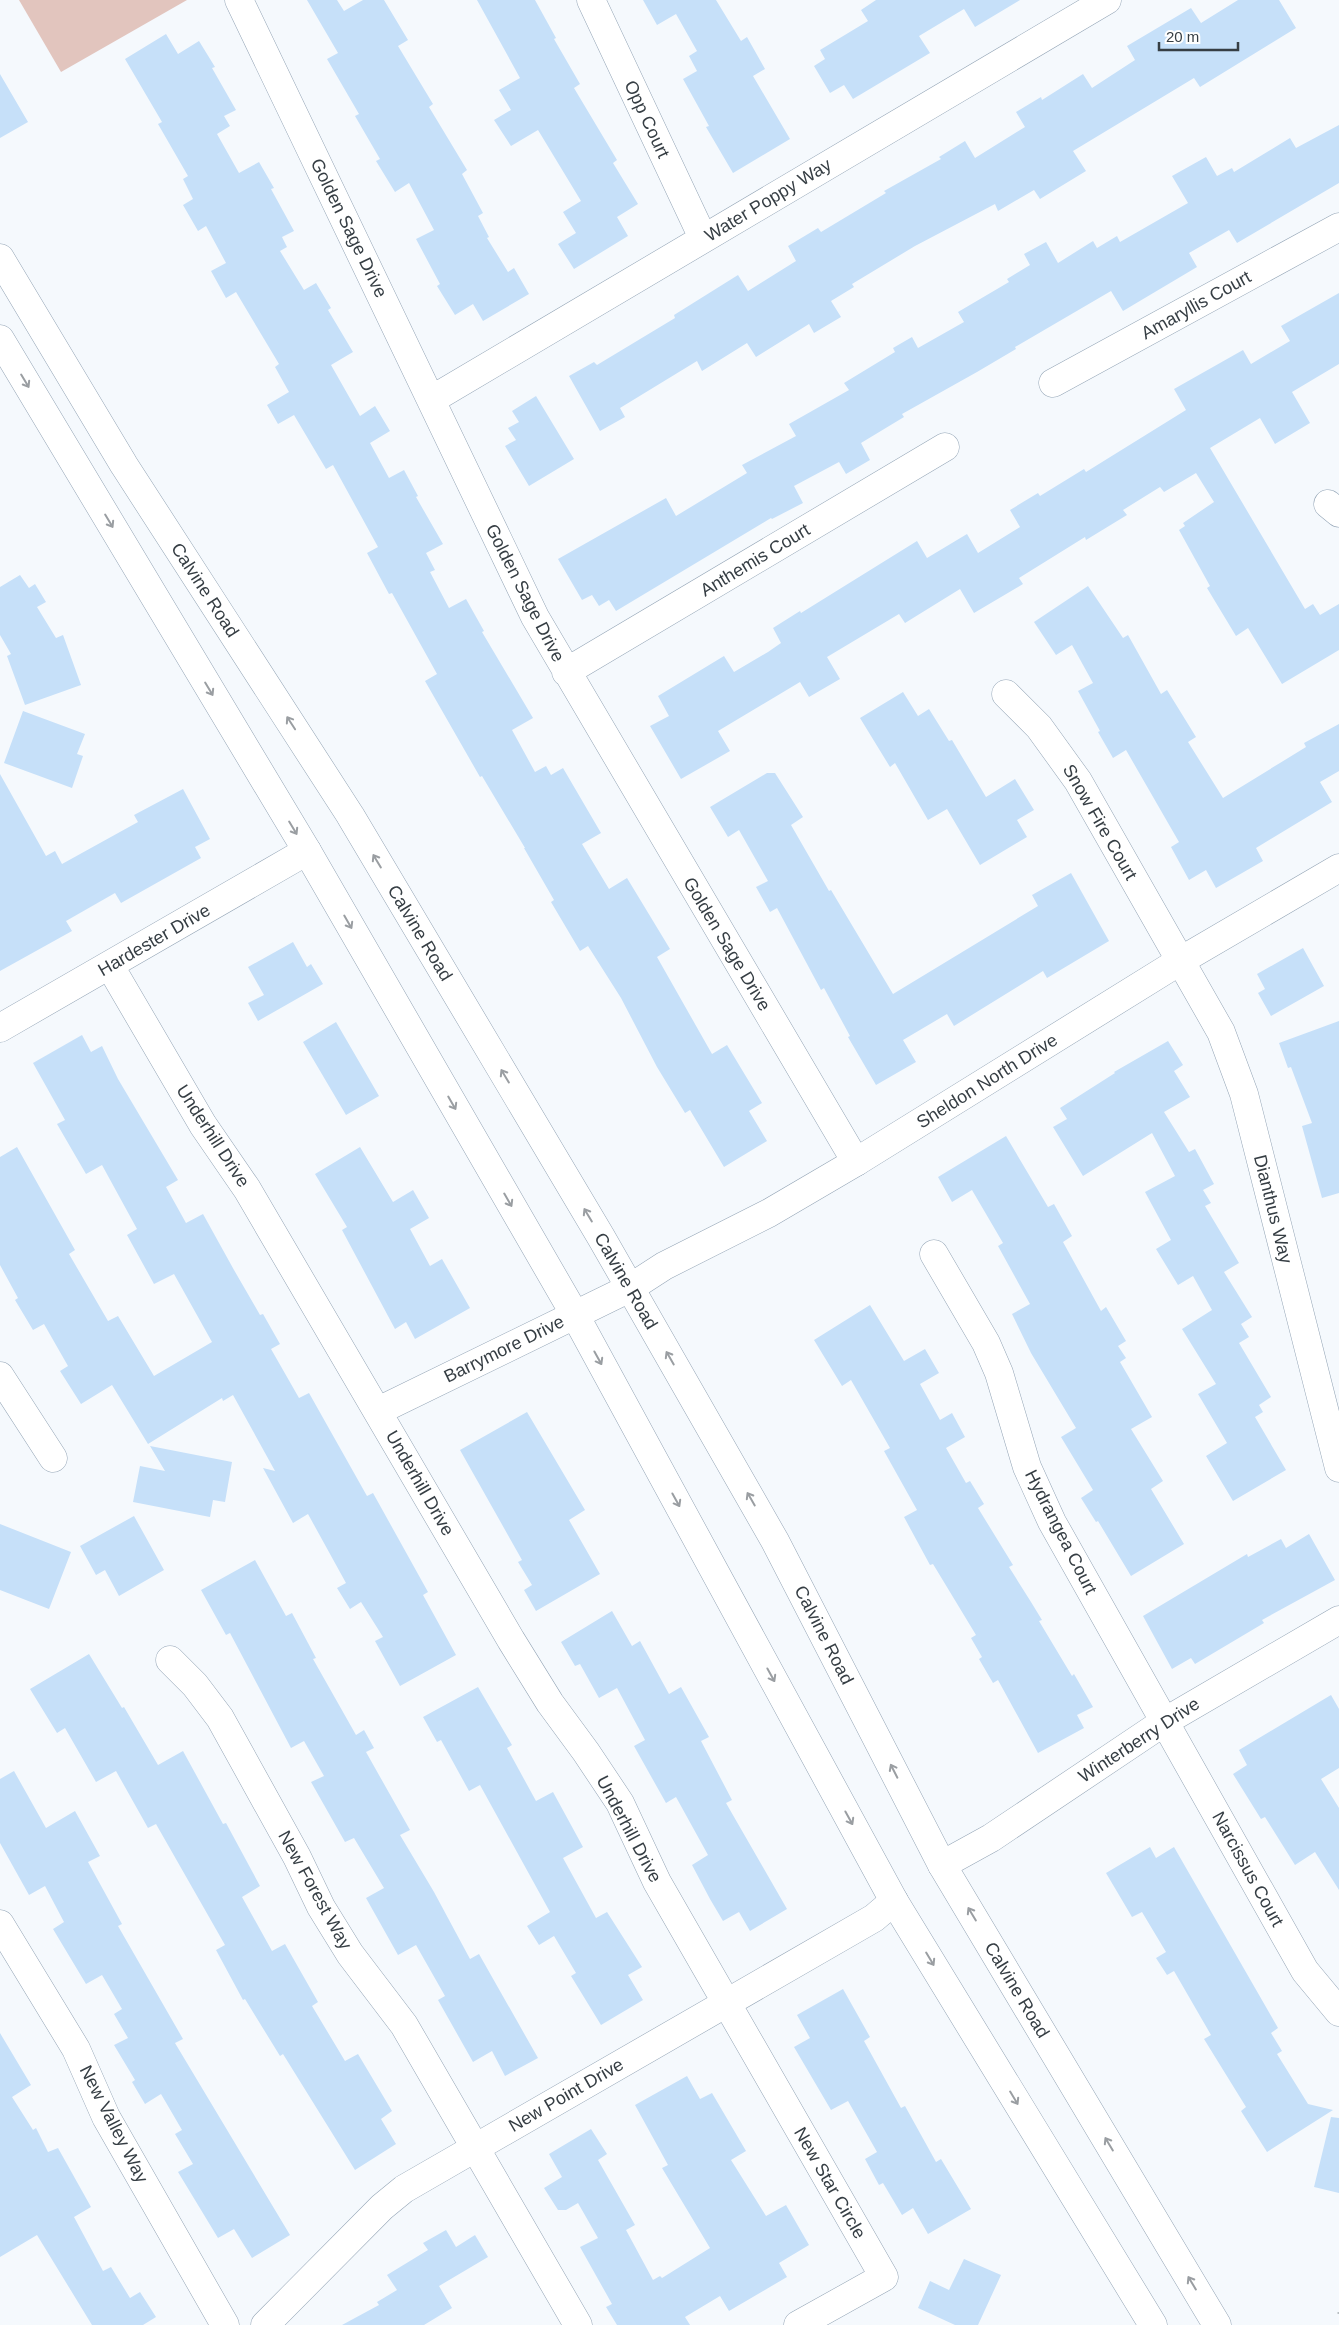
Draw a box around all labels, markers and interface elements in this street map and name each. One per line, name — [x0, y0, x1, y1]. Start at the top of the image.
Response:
scale bar — [1159, 20, 1238, 52]
text: 20 m — [1166, 28, 1199, 45]
street label: Opp Court — [620, 77, 674, 161]
street label: Water Poppy Way — [701, 154, 835, 246]
street label: Golden Sage Drive — [307, 155, 391, 301]
street label: Amaryllis Court — [1138, 267, 1254, 343]
one-way arrow — [21, 374, 31, 388]
one-way arrow — [104, 513, 114, 527]
street label: Anthemis Court — [697, 519, 813, 601]
street label: Golden Sage Drive — [482, 521, 568, 665]
street label: Calvine Road — [167, 539, 243, 641]
one-way arrow — [205, 681, 215, 695]
one-way arrow — [286, 717, 296, 731]
street label: Snow Fire Court — [1059, 761, 1141, 883]
one-way arrow — [289, 820, 299, 834]
one-way arrow — [372, 854, 382, 868]
street label: Golden Sage Drive — [679, 874, 775, 1014]
street label: Calvine Road — [384, 882, 456, 984]
street label: Hardester Drive — [94, 900, 214, 980]
one-way arrow — [343, 915, 353, 930]
street label: Sheldon North Drive — [913, 1030, 1061, 1132]
one-way arrow — [500, 1069, 510, 1083]
street label: Underhill Drive — [172, 1081, 254, 1191]
one-way arrow — [448, 1096, 458, 1110]
street label: Dianthus Way — [1250, 1153, 1296, 1265]
one-way arrow — [503, 1192, 513, 1207]
one-way arrow — [583, 1209, 593, 1223]
street label: Calvine Road — [590, 1229, 662, 1333]
street label: Barrymore Drive — [441, 1311, 567, 1387]
one-way arrow — [593, 1350, 603, 1365]
one-way arrow — [665, 1351, 675, 1365]
street label: Underhill Drive — [382, 1427, 458, 1539]
street label: Hydrangea Court — [1021, 1466, 1101, 1598]
one-way arrow — [746, 1491, 756, 1506]
one-way arrow — [671, 1493, 681, 1507]
street label: Calvine Road — [791, 1582, 857, 1688]
one-way arrow — [767, 1667, 776, 1682]
street label: Winterberry Drive — [1075, 1693, 1203, 1787]
one-way arrow — [889, 1764, 899, 1779]
street label: Underhill Drive — [592, 1772, 666, 1886]
street label: Narcissus Court — [1208, 1808, 1288, 1930]
one-way arrow — [845, 1810, 854, 1825]
street label: New Forest Way — [274, 1827, 356, 1953]
one-way arrow — [966, 1908, 976, 1922]
street label: Calvine Road — [981, 1939, 1053, 2041]
one-way arrow — [925, 1951, 935, 1965]
street label: New Point Drive — [505, 2054, 627, 2136]
street label: New Valley Way — [76, 2062, 152, 2186]
one-way arrow — [1010, 2090, 1020, 2104]
street label: New Star Circle — [790, 2124, 870, 2242]
one-way arrow — [1103, 2137, 1113, 2151]
one-way arrow — [1187, 2277, 1197, 2291]

